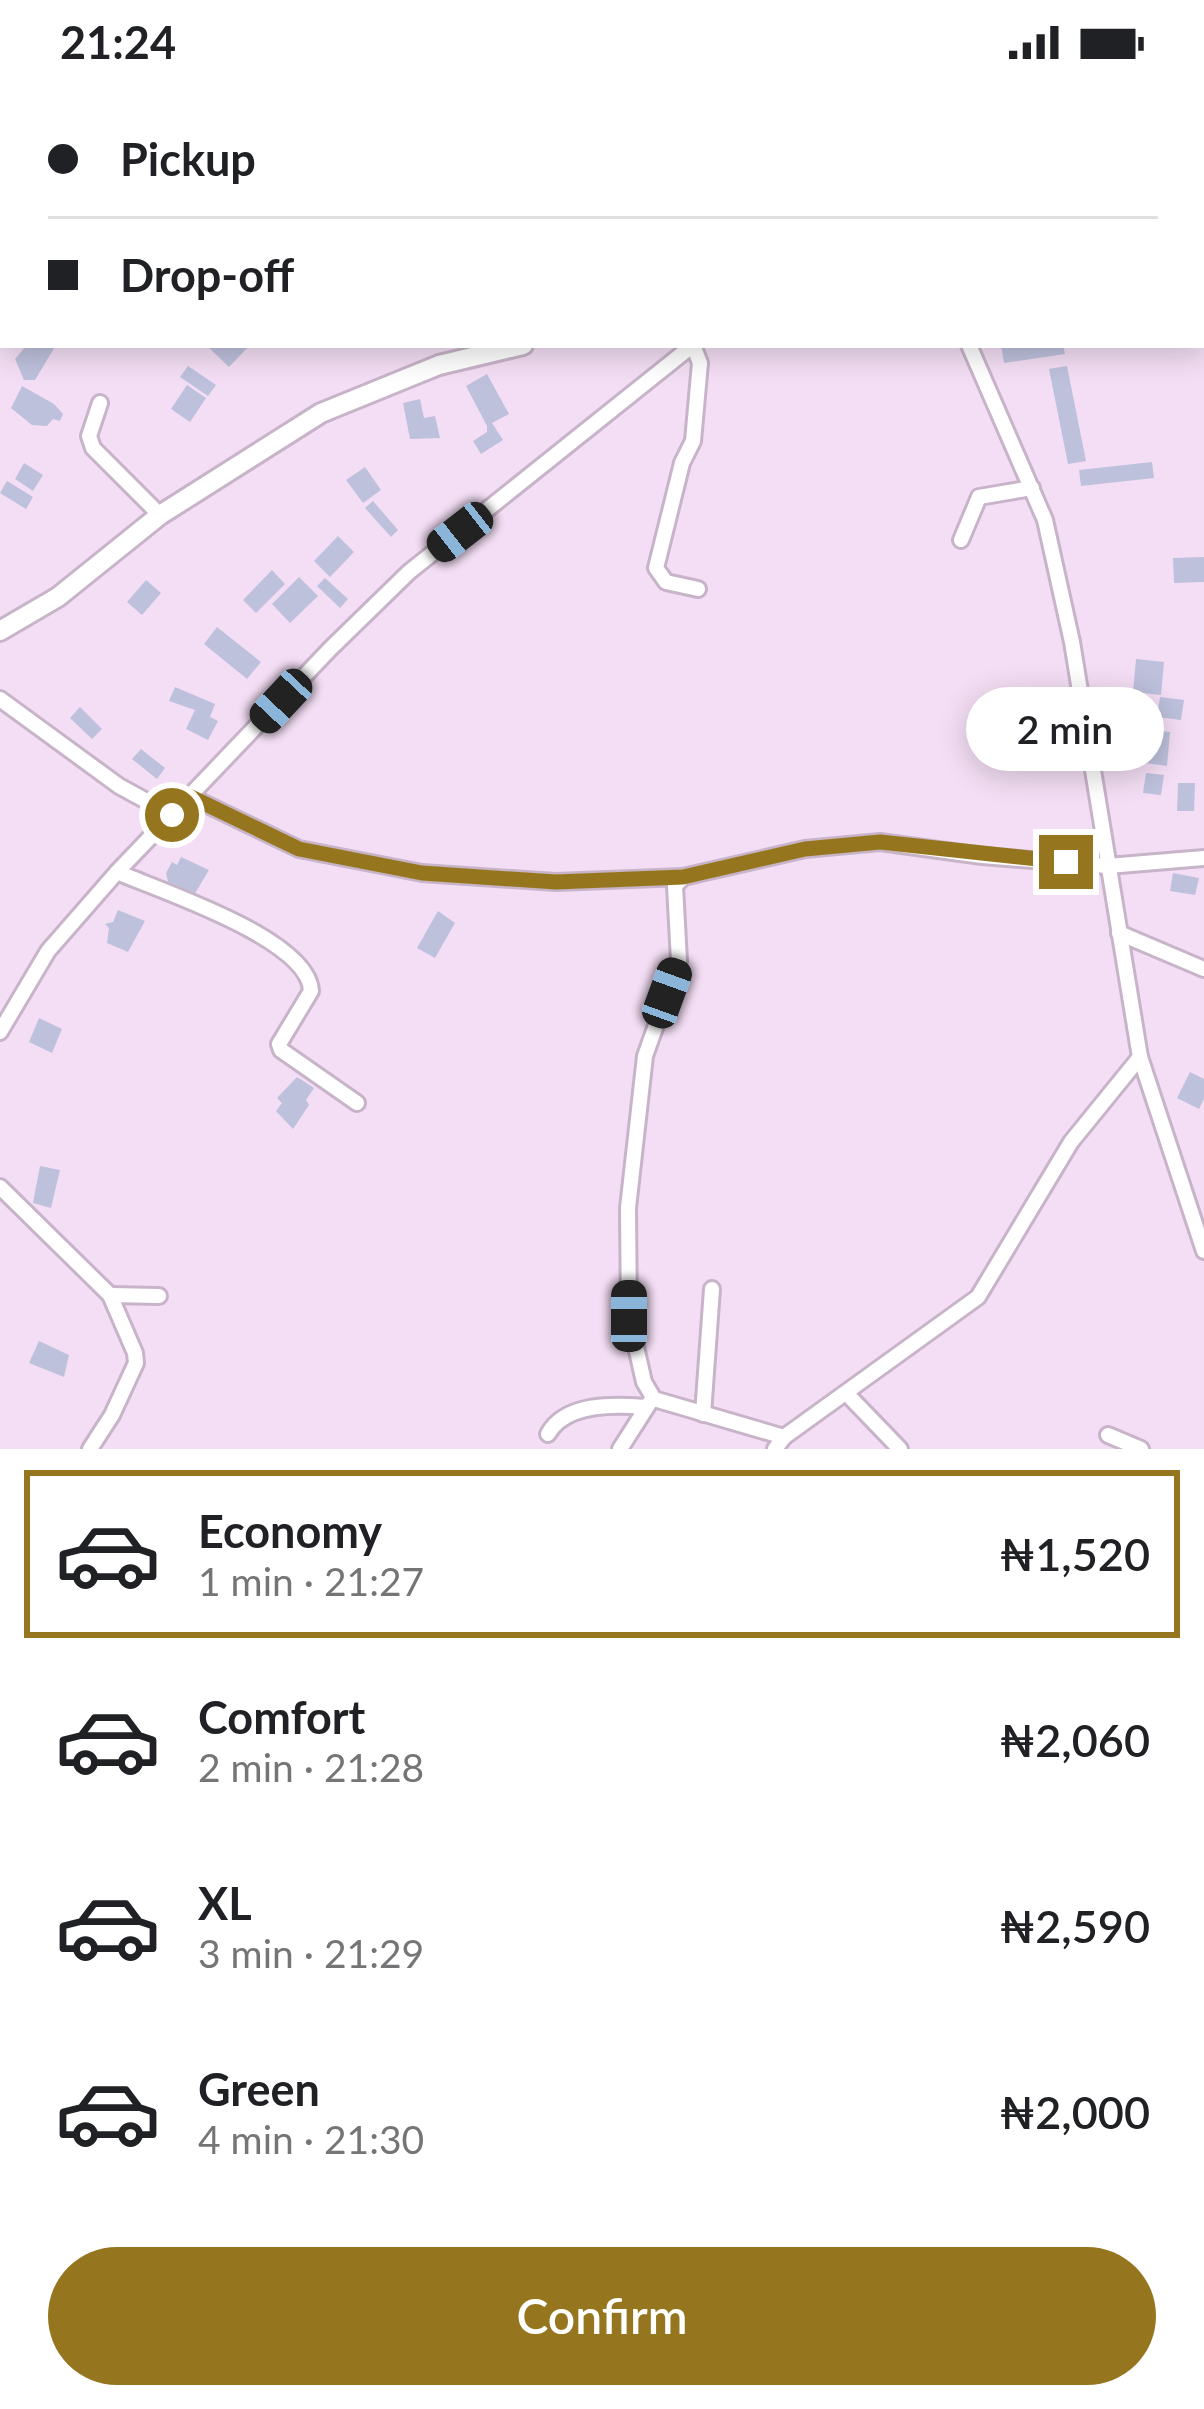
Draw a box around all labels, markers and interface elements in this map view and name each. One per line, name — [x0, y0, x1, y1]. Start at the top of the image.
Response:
text: 21:24 — [60, 15, 176, 69]
text: Pickup — [120, 132, 256, 186]
text: Drop-off — [120, 248, 294, 302]
car — [421, 496, 499, 568]
car — [243, 662, 319, 740]
callout: 2 min — [967, 688, 1165, 772]
text: 2 min — [1017, 706, 1113, 752]
route start — [145, 788, 199, 842]
route end — [1039, 835, 1093, 889]
car — [638, 953, 696, 1033]
car — [611, 1280, 647, 1352]
icon: car — [54, 1500, 162, 1608]
text: Economy — [198, 1504, 382, 1558]
text: ₦1,520 — [999, 1527, 1150, 1581]
text: 1 min · 21:27 — [198, 1558, 424, 1604]
icon: car — [54, 1686, 162, 1794]
text: Comfort — [198, 1690, 365, 1744]
text: ₦2,060 — [999, 1713, 1150, 1767]
text: 2 min · 21:28 — [198, 1744, 424, 1790]
icon: car — [54, 1872, 162, 1980]
text: XL — [198, 1876, 252, 1930]
text: ₦2,590 — [999, 1899, 1150, 1953]
text: 3 min · 21:29 — [198, 1930, 424, 1976]
icon: car — [54, 2058, 162, 2166]
text: Green — [198, 2062, 320, 2116]
text: ₦2,000 — [999, 2085, 1150, 2139]
text: 4 min · 21:30 — [198, 2116, 424, 2162]
button: Confirm — [48, 2247, 1156, 2385]

